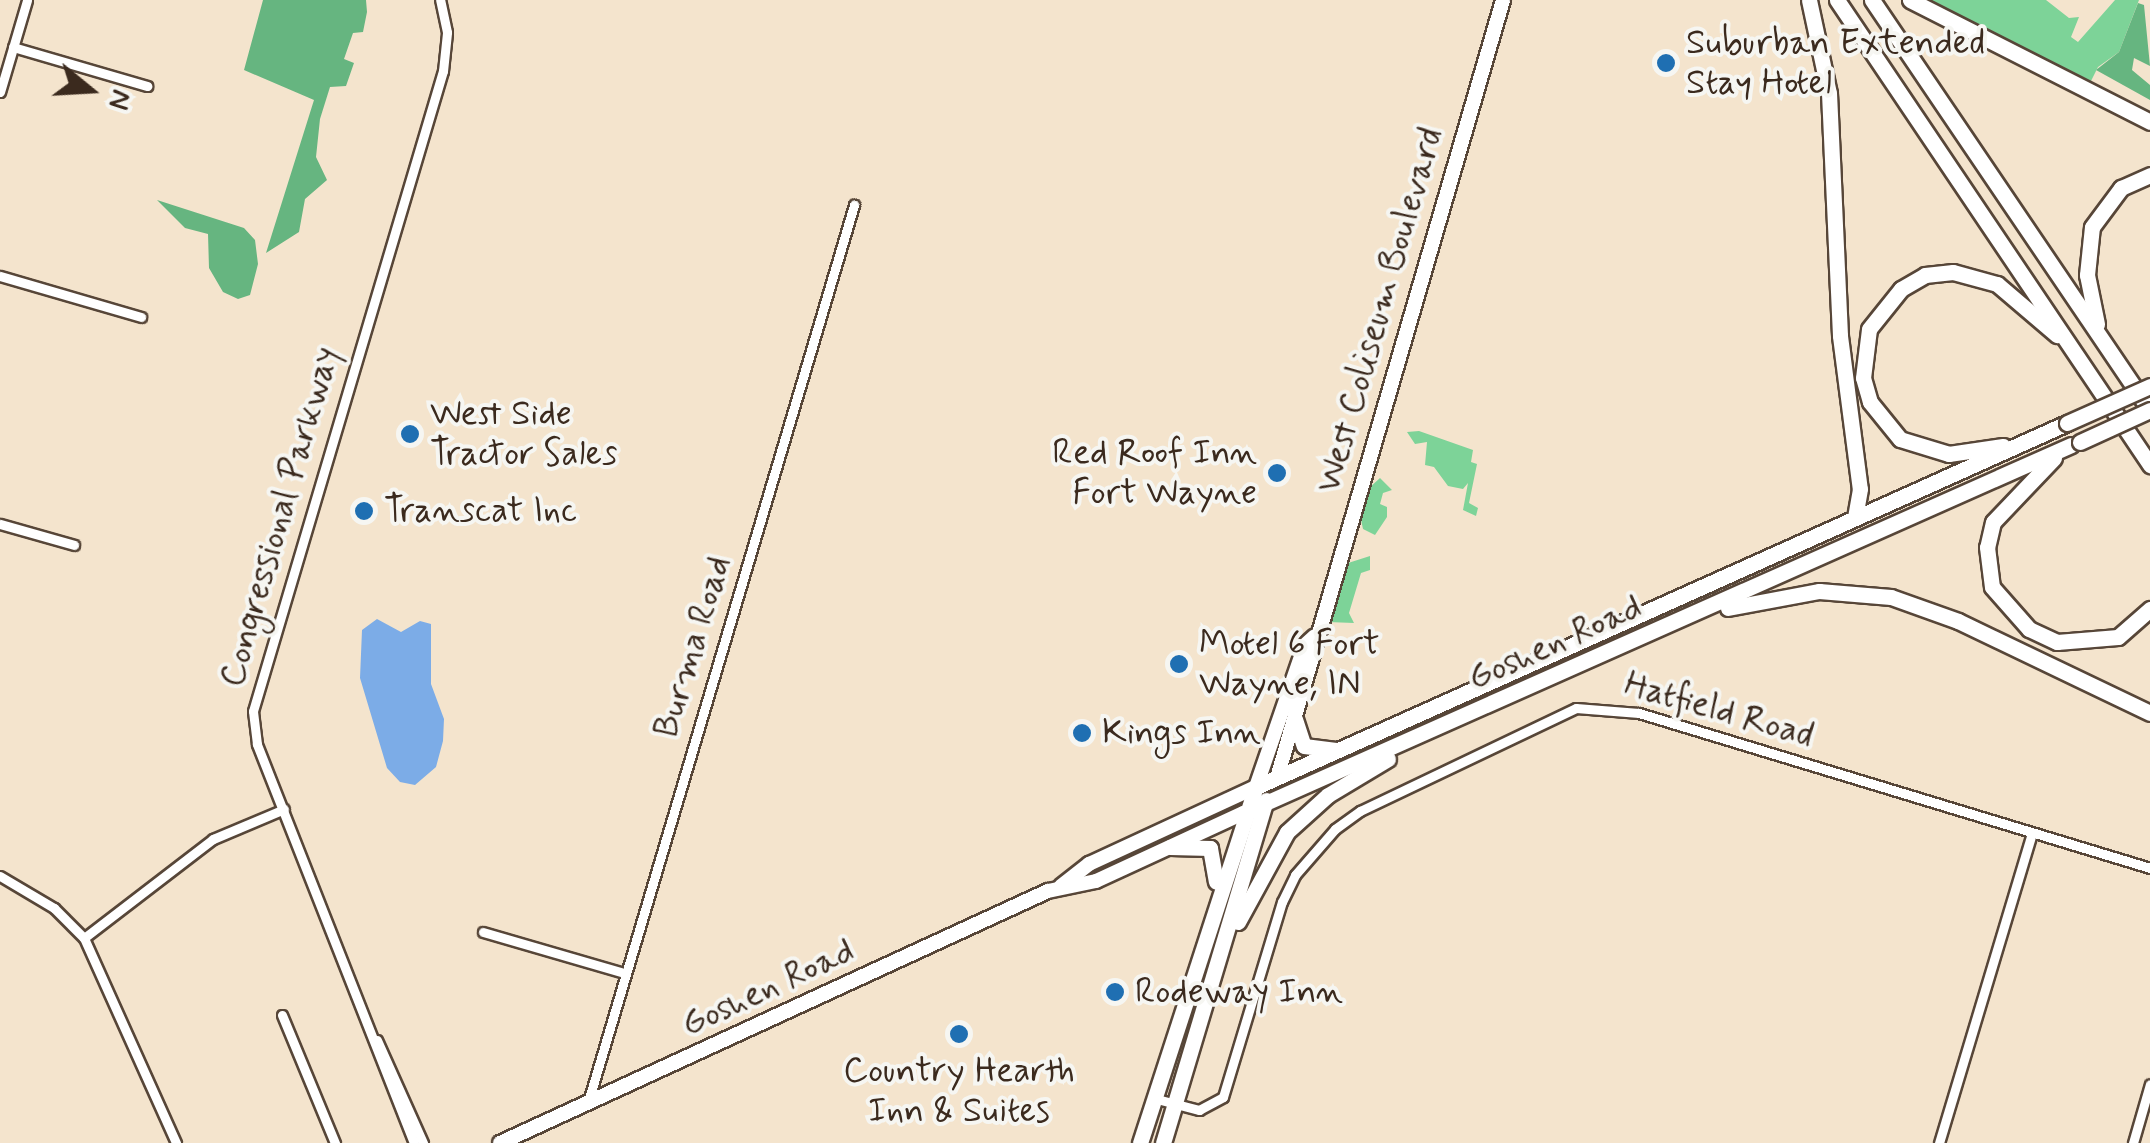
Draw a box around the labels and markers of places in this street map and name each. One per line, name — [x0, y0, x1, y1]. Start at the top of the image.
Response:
place label: Suburban Extended Stay Hotel — [1686, 22, 1986, 104]
marker: Suburban Extended Stay Hotel — [1655, 52, 1677, 74]
place label: West Side Tractor Sales — [430, 393, 620, 475]
marker: West Side Tractor Sales — [399, 423, 421, 445]
place label: Red Roof Inn Fort Wayne — [1063, 432, 1257, 514]
marker: Red Roof Inn Fort Wayne — [1266, 462, 1288, 484]
place label: Transcat Inc — [384, 490, 585, 532]
marker: Transcat Inc — [353, 500, 375, 522]
place label: Motel 6 Fort Wayne, IN — [1199, 623, 1379, 705]
marker: Motel 6 Fort Wayne, IN — [1168, 653, 1190, 675]
place label: Kings Inn — [1102, 712, 1252, 754]
marker: Kings Inn — [1071, 722, 1093, 744]
place label: Rodeway Inn — [1135, 971, 1334, 1013]
marker: Rodeway Inn — [1104, 981, 1126, 1003]
marker: Country Hearth Inn & Suites — [948, 1023, 970, 1045]
place label: Country Hearth Inn & Suites — [843, 1050, 1075, 1132]

